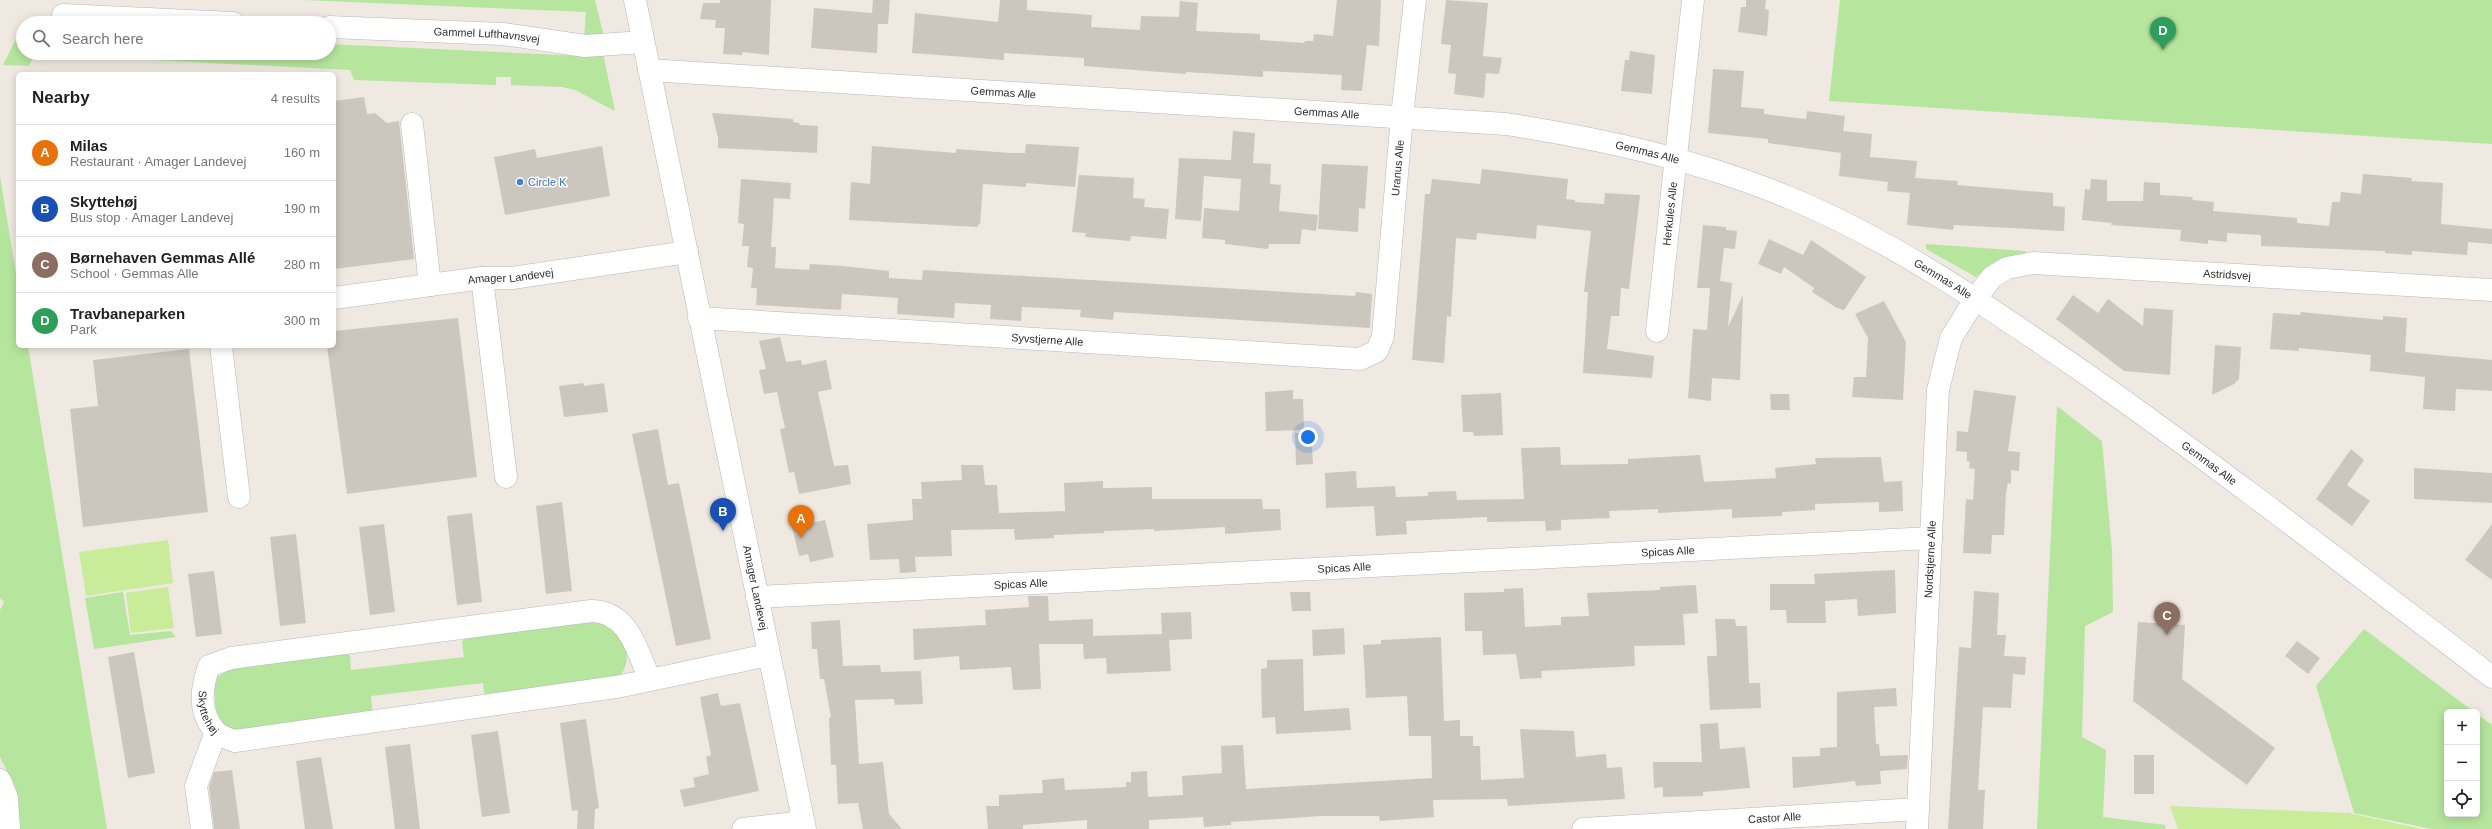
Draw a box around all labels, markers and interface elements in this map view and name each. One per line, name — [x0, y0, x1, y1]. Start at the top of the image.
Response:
search box — [16, 16, 336, 60]
pin: D — [2150, 17, 2176, 50]
street label: Gammel Lufthavnsvej — [433, 25, 541, 45]
icon: search — [30, 27, 52, 49]
text: Search here — [62, 30, 144, 47]
street label: Gemmas Alle — [970, 84, 1036, 100]
text: Nearby — [32, 88, 90, 107]
text: 4 results — [271, 91, 320, 106]
street label: Gemmas Alle — [1294, 105, 1360, 121]
text: Milas — [70, 137, 108, 154]
street label: Gemmas Alle — [1614, 138, 1681, 166]
street label: Uranus Alle — [1389, 139, 1406, 196]
text: A — [40, 145, 50, 160]
text: 160 m — [284, 145, 320, 160]
text: Restaurant · Amager Landevej — [70, 154, 246, 169]
place label: Circle K — [528, 176, 567, 188]
marker: Circle K — [515, 177, 525, 187]
street label: Herkules Alle — [1660, 181, 1679, 246]
text: Skyttehøj — [70, 193, 138, 210]
text: B — [40, 201, 50, 216]
text: 190 m — [284, 201, 320, 216]
text: Bus stop · Amager Landevej — [70, 210, 233, 225]
text: Børnehaven Gemmas Allé — [70, 249, 255, 266]
street label: Gemmas Alle — [1912, 256, 1974, 301]
text: C — [40, 257, 50, 272]
text: 280 m — [284, 257, 320, 272]
text: School · Gemmas Alle — [70, 266, 199, 281]
street label: Amager Landevej — [467, 266, 554, 286]
street label: Astridsvej — [2203, 267, 2251, 282]
text: Travbaneparken — [70, 305, 185, 322]
text: D — [40, 313, 50, 328]
text: 300 m — [284, 313, 320, 328]
text: Park — [70, 322, 97, 337]
street label: Syvstjerne Alle — [1011, 331, 1084, 348]
your location — [1298, 427, 1318, 447]
street label: Gemmas Alle — [2179, 439, 2239, 487]
pin: B — [710, 498, 736, 531]
pin: A — [788, 505, 814, 538]
street label: Nordstjerne Alle — [1922, 520, 1938, 598]
street label: Amager Landevej — [741, 544, 770, 631]
street label: Spicas Alle — [1641, 544, 1695, 559]
street label: Spicas Alle — [1317, 560, 1371, 575]
street label: Spicas Alle — [993, 576, 1048, 591]
pin: C — [2154, 602, 2180, 635]
street label: Skyttehøj — [196, 690, 221, 737]
map controls — [2444, 709, 2480, 817]
button: + — [2444, 709, 2480, 745]
button: − — [2444, 745, 2480, 781]
button: locate — [2444, 781, 2480, 817]
street label: Castor Alle — [1748, 810, 1802, 825]

